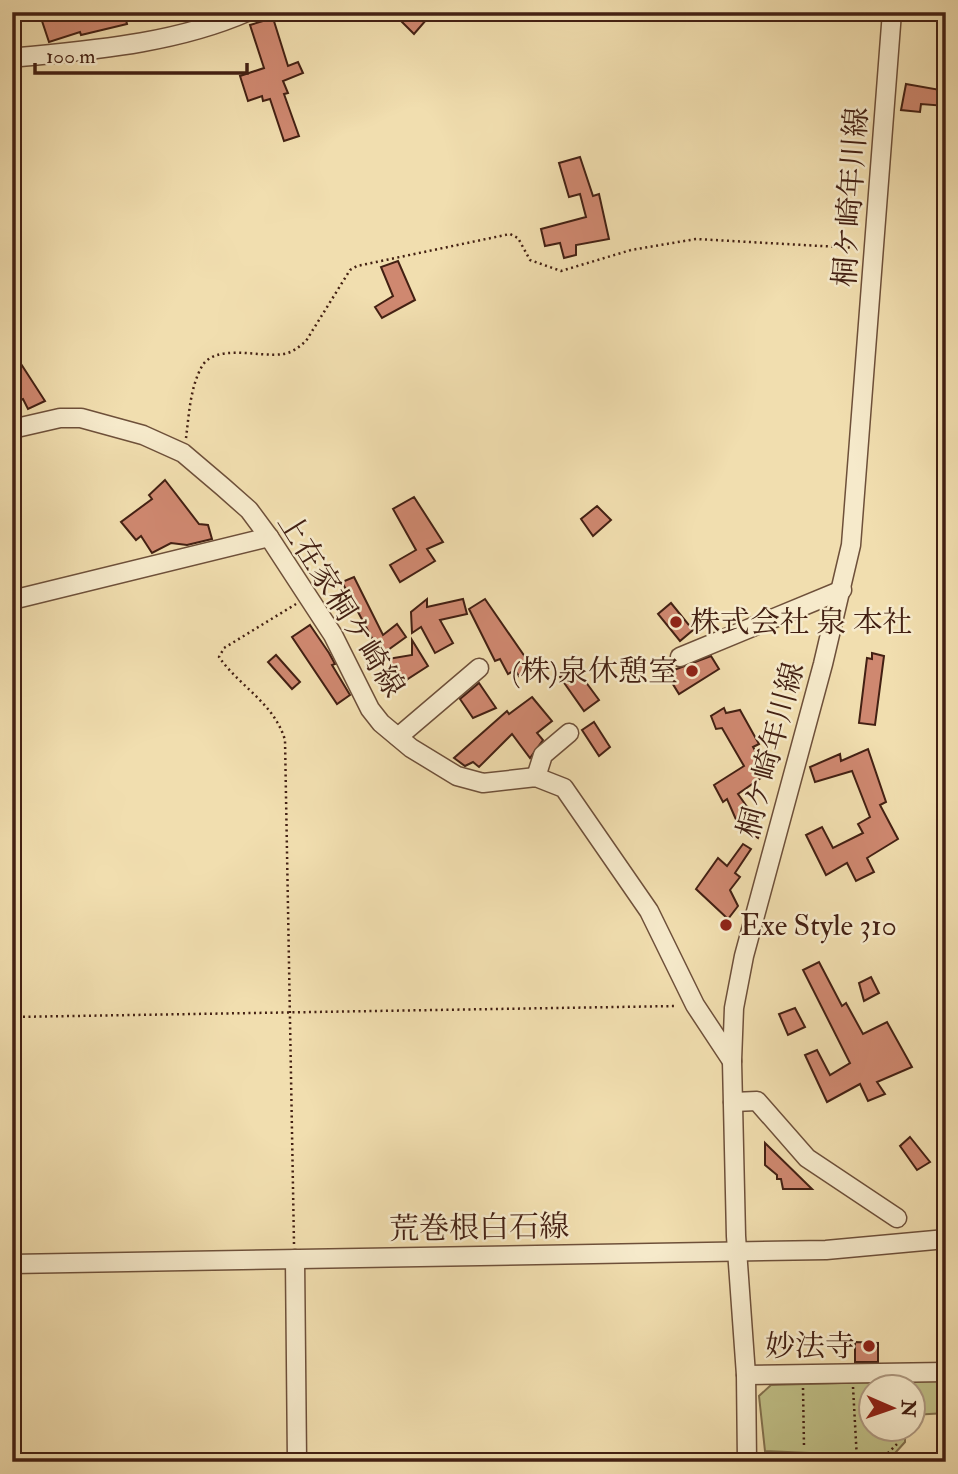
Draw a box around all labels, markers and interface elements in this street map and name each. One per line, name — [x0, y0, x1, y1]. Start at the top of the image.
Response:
scale bar — [35, 32, 247, 76]
text: 100 m — [46, 43, 96, 70]
street label: 桐ケ崎年川線 — [826, 106, 876, 288]
street label: 上在家桐ケ崎線 — [270, 506, 412, 704]
place label: 株式会社 泉 本社 — [690, 604, 913, 641]
marker: 株式会社 泉 本社 — [668, 614, 684, 630]
place label: (株)泉休憩室 — [512, 653, 678, 690]
street label: 桐ケ崎年川線 — [730, 658, 812, 842]
marker: (株)泉休憩室 — [684, 663, 700, 679]
place label: Exe Style 310 — [740, 907, 897, 944]
marker: Exe Style 310 — [718, 917, 734, 933]
street label: 荒巻根白石線 — [389, 1208, 569, 1248]
place label: 妙法寺 — [765, 1328, 855, 1365]
marker: 妙法寺 — [861, 1338, 877, 1354]
north arrow — [856, 1372, 926, 1442]
text: N — [896, 1399, 920, 1418]

